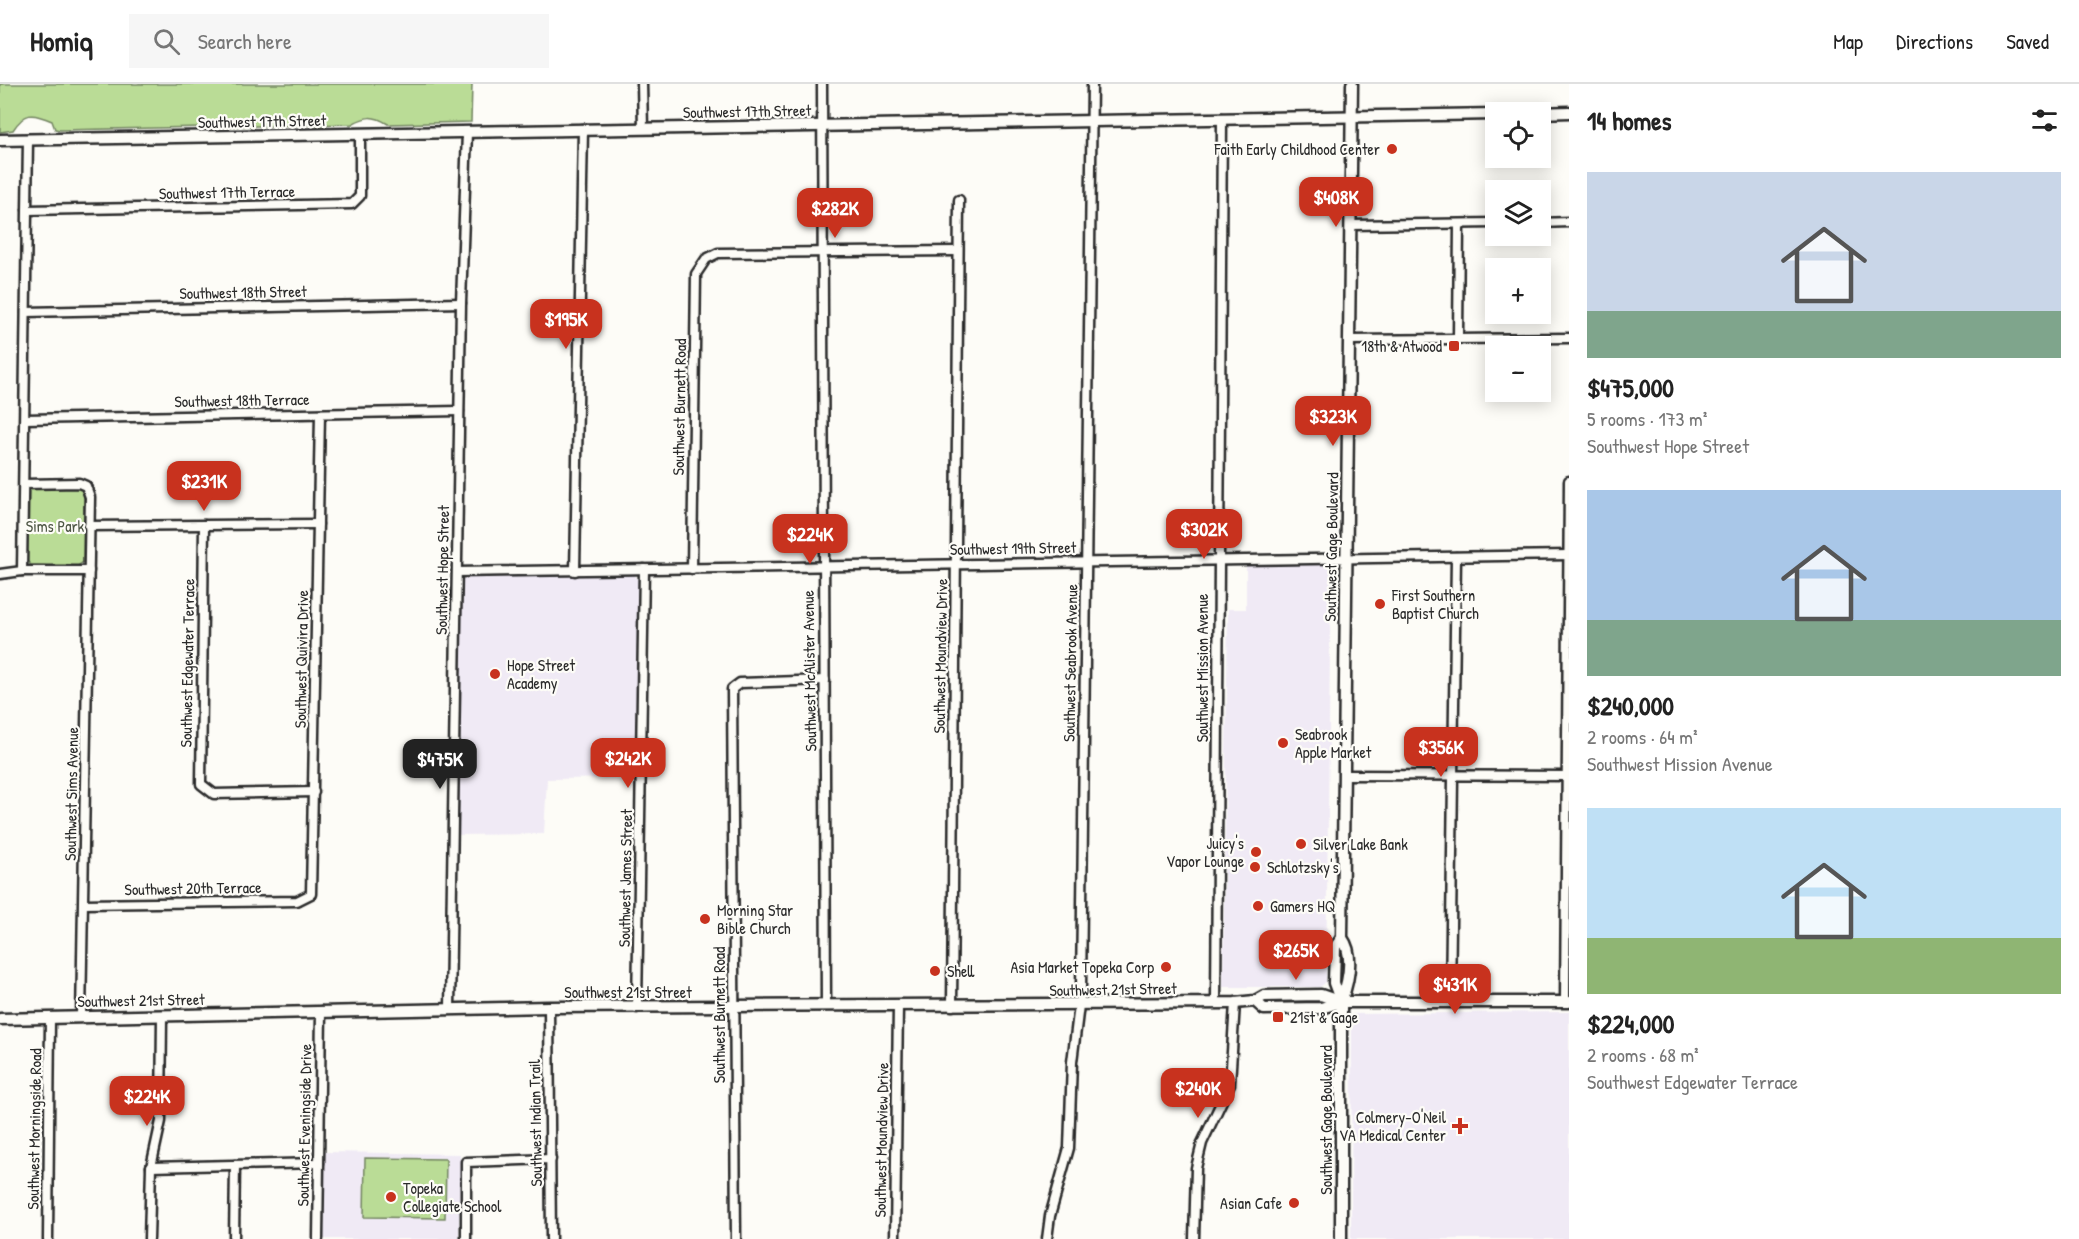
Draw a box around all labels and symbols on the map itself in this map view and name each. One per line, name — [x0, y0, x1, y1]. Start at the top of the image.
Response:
street label: Southwest 17th Street — [683, 99, 812, 123]
street label: Southwest 17th Street — [198, 109, 327, 133]
place label: Faith Early Childhood Center — [1214, 138, 1380, 160]
marker: Faith Early Childhood Center — [1385, 142, 1399, 156]
pin: $408K — [1294, 177, 1378, 228]
street label: Southwest 17th Terrace — [159, 180, 296, 204]
pin: $282K — [793, 188, 877, 239]
street label: Southwest 18th Street — [179, 280, 307, 304]
pin: $195K — [524, 299, 608, 350]
place label: 18th & Atwood — [1361, 335, 1442, 357]
street label: Southwest Burnett Road — [667, 338, 691, 476]
marker: 18th & Atwood — [1447, 339, 1461, 353]
street label: Southwest 18th Terrace — [174, 388, 310, 412]
pin: $323K — [1291, 396, 1375, 447]
pin: $231K — [162, 461, 246, 512]
street label: Southwest Gage Boulevard — [1319, 472, 1343, 622]
street label: Southwest Hope Street — [430, 505, 454, 635]
pin: $302K — [1162, 509, 1246, 560]
pin: $224K — [768, 514, 852, 565]
park label: Sims Park — [26, 515, 85, 537]
street label: Southwest 19th Street — [950, 536, 1077, 560]
street label: Southwest Edgewater Terrace — [175, 578, 199, 748]
street label: Southwest Moundview Drive — [928, 578, 952, 734]
street label: Southwest Seabrook Avenue — [1058, 583, 1082, 742]
place label: First Southern Baptist Church — [1391, 584, 1479, 624]
street label: Southwest Quivira Drive — [289, 589, 313, 728]
street label: Southwest McAlister Avenue — [797, 590, 821, 752]
street label: Southwest Mission Avenue — [1191, 593, 1213, 742]
marker: First Southern Baptist Church — [1373, 597, 1387, 611]
place label: Hope Street Academy — [507, 654, 576, 694]
marker: Hope Street Academy — [488, 667, 502, 681]
place label: Seabrook Apple Market — [1295, 723, 1372, 763]
street label: Southwest Sims Avenue — [59, 726, 83, 861]
pin: $356K — [1399, 727, 1483, 778]
marker: Seabrook Apple Market — [1276, 736, 1290, 750]
pin: $242K — [586, 738, 670, 789]
pin: $475K — [398, 739, 482, 790]
street label: Southwest James Street — [613, 808, 637, 947]
place label: Juicy's Vapor Lounge — [1166, 832, 1245, 872]
place label: Silver Lake Bank — [1313, 833, 1408, 855]
marker: Silver Lake Bank — [1294, 837, 1308, 851]
marker: Juicy's Vapor Lounge — [1249, 845, 1263, 859]
place label: Schlotzsky's — [1267, 856, 1339, 878]
marker: Schlotzsky's — [1248, 860, 1262, 874]
street label: Southwest 20th Terrace — [124, 876, 262, 900]
place label: Gamers HQ — [1270, 895, 1335, 917]
place label: Morning Star Bible Church — [717, 899, 793, 939]
marker: Gamers HQ — [1251, 899, 1265, 913]
marker: Morning Star Bible Church — [698, 912, 712, 926]
pin: $265K — [1254, 930, 1338, 981]
street label: Southwest Burnett Road — [708, 947, 730, 1083]
place label: Asia Market Topeka Corp — [1010, 956, 1154, 978]
place label: Shell — [947, 960, 974, 982]
marker: Asia Market Topeka Corp — [1159, 960, 1173, 974]
marker: Shell — [928, 964, 942, 978]
pin: $431K — [1413, 964, 1497, 1015]
street label: Southwest 21st Street — [1049, 977, 1177, 1001]
street label: Southwest 21st Street — [564, 981, 692, 1003]
street label: Southwest 21st Street — [77, 988, 205, 1012]
place label: 21st & Gage — [1290, 1006, 1359, 1028]
marker: 21st & Gage — [1271, 1010, 1285, 1024]
street label: Southwest Eveningside Drive — [292, 1043, 316, 1207]
street label: Southwest Gage Boulevard — [1315, 1045, 1337, 1195]
street label: Southwest Morningside Road — [22, 1048, 46, 1210]
street label: Southwest Indian Trail — [523, 1058, 547, 1187]
street label: Southwest Moundview Drive — [869, 1062, 893, 1218]
pin: $240K — [1156, 1068, 1240, 1119]
pin: $224K — [105, 1076, 189, 1127]
place label: Colmery-O'Neil VA Medical Center — [1339, 1106, 1447, 1146]
marker: Colmery-O'Neil VA Medical Center — [1451, 1117, 1469, 1135]
place label: Topeka Collegiate School — [403, 1177, 502, 1217]
marker: Topeka Collegiate School — [384, 1190, 398, 1204]
place label: Asian Cafe — [1220, 1192, 1283, 1214]
marker: Asian Cafe — [1287, 1196, 1301, 1210]

